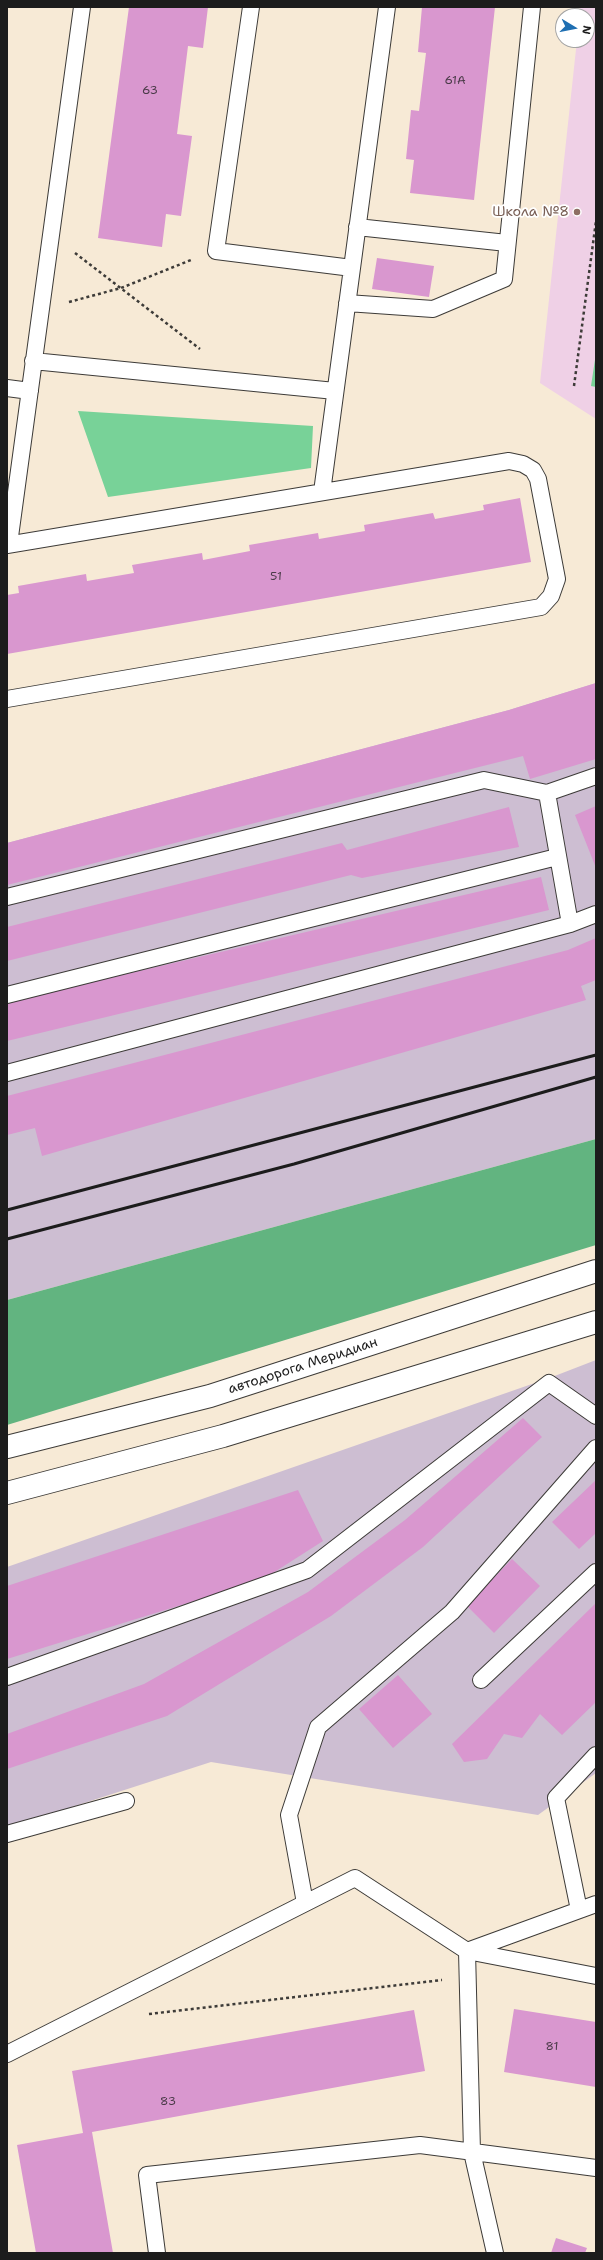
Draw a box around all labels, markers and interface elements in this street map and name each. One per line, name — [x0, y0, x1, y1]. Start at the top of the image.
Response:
north arrow — [555, 8, 595, 48]
text: N — [578, 24, 594, 36]
house number: 61А — [444, 74, 466, 88]
house number: 63 — [142, 84, 158, 98]
place label: Школа №8 — [492, 204, 569, 220]
marker: Школа №8 — [572, 207, 582, 217]
house number: 51 — [270, 570, 282, 584]
street label: автодорога Меридиан — [226, 1334, 380, 1398]
house number: 81 — [546, 2040, 558, 2054]
house number: 83 — [160, 2095, 176, 2109]

